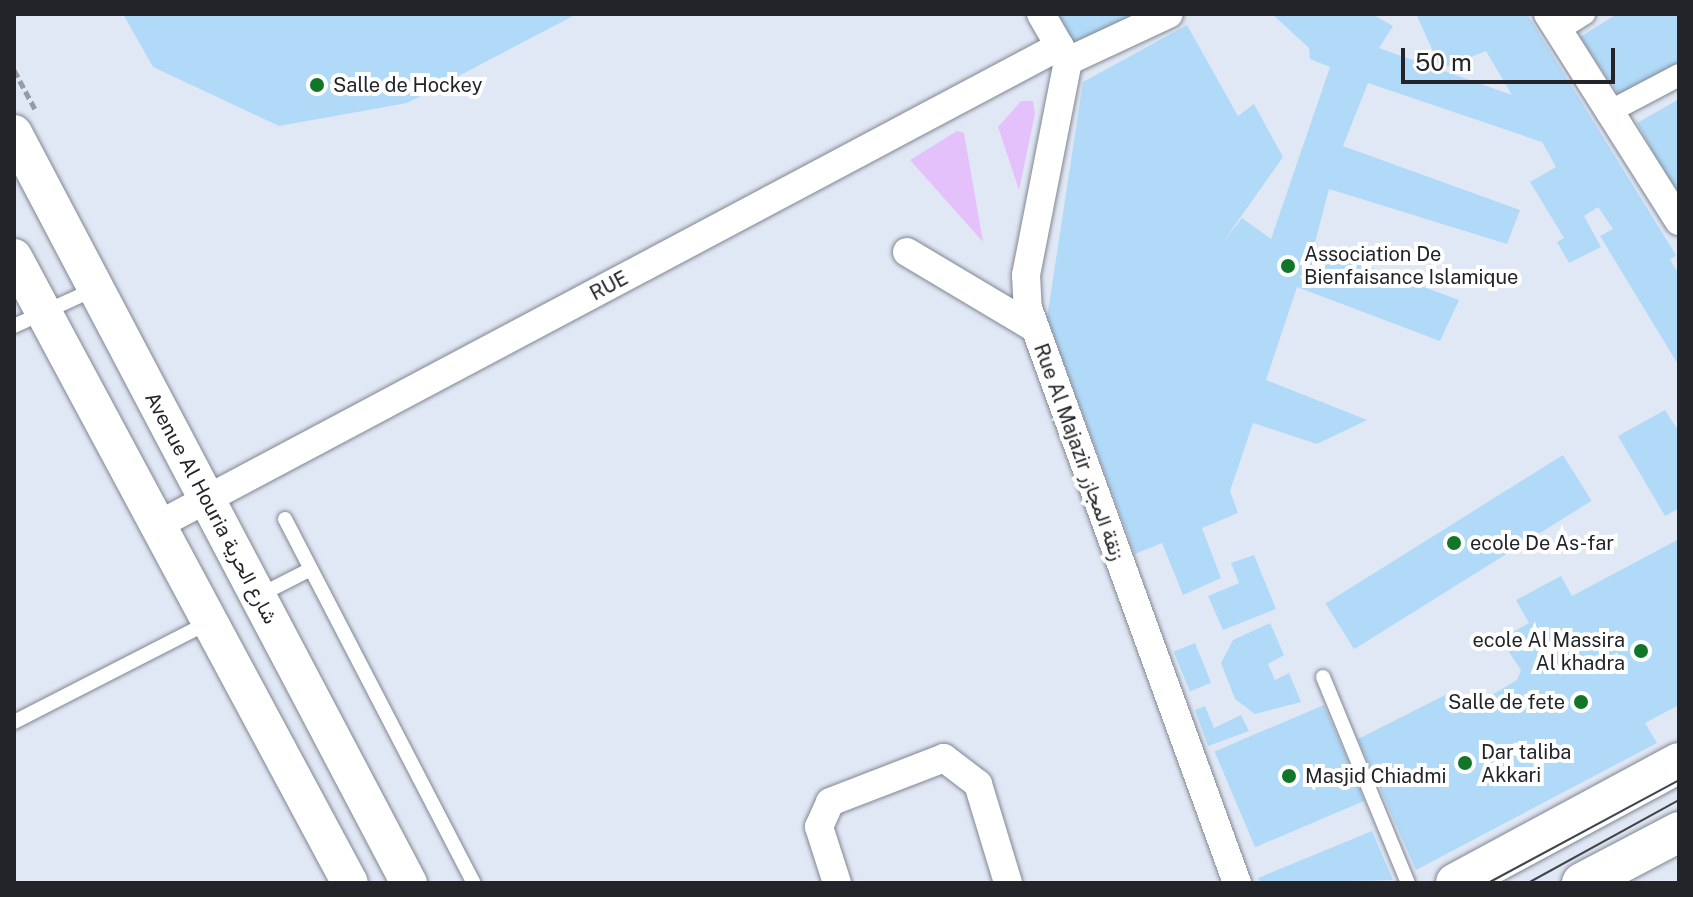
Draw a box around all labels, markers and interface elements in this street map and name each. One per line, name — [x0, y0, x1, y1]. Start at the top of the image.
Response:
scale bar — [1405, 32, 1619, 82]
text: 50 m — [1415, 48, 1472, 76]
place label: Salle de Hockey — [333, 73, 483, 97]
marker: Salle de Hockey — [308, 76, 326, 94]
place label: Association De Bienfaisance Islamique — [1304, 242, 1519, 289]
marker: Association De Bienfaisance Islamique — [1279, 257, 1297, 275]
street label: RUE — [586, 266, 632, 306]
street label: Rue Al Majazir زنقة المجازر — [1029, 340, 1129, 564]
street label: Avenue Al Houria شارع الحرية — [140, 388, 282, 628]
place label: ecole De As-far — [1470, 531, 1614, 555]
marker: ecole De As-far — [1445, 534, 1463, 552]
place label: ecole Al Massira Al khadra — [1472, 628, 1625, 675]
marker: ecole Al Massira Al khadra — [1632, 642, 1650, 660]
place label: Salle de fete — [1447, 690, 1565, 714]
marker: Salle de fete — [1572, 693, 1590, 711]
place label: Dar taliba Akkari — [1481, 740, 1571, 787]
marker: Dar taliba Akkari — [1456, 754, 1474, 772]
place label: Masjid Chiadmi — [1305, 764, 1446, 788]
marker: Masjid Chiadmi — [1280, 767, 1298, 785]

